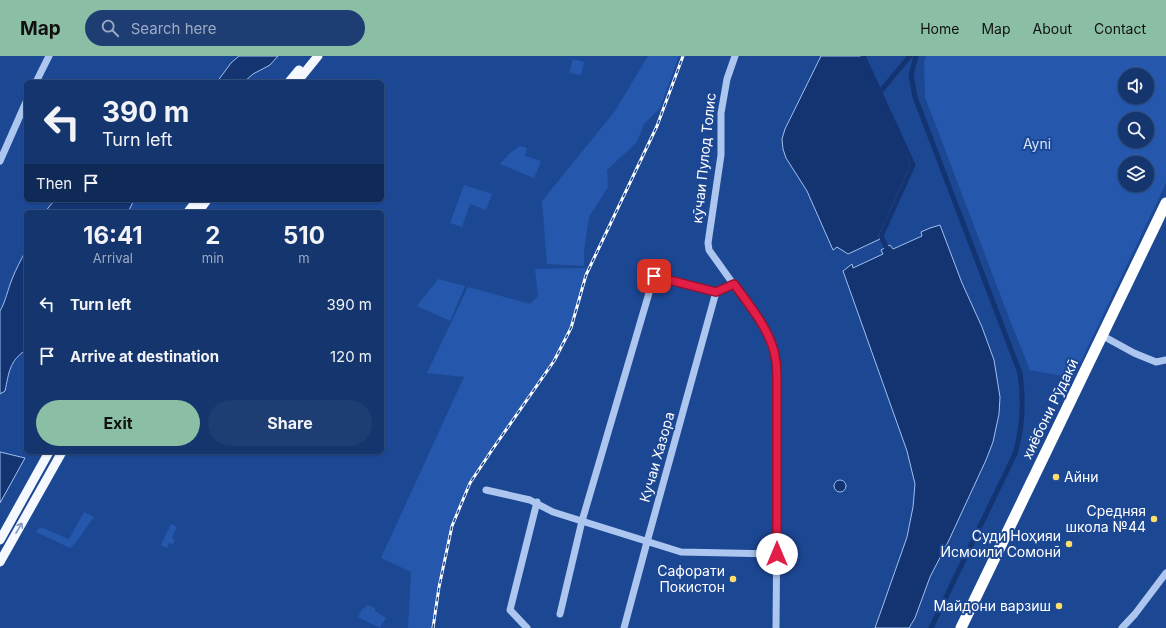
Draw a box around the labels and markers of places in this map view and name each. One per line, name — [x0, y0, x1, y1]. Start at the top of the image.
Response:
pin — [637, 259, 671, 293]
place label: Айни — [1064, 468, 1099, 485]
marker: Айни — [1051, 472, 1061, 482]
place label: Средняя школа №44 — [1066, 502, 1146, 535]
marker: Средняя школа №44 — [1149, 514, 1159, 524]
place label: Суди Ноҳияи Исмоили Сомонӣ — [940, 527, 1061, 560]
marker: Суди Ноҳияи Исмоили Сомонӣ — [1064, 539, 1074, 549]
place label: Сафорати Покистон — [657, 562, 725, 595]
marker: Сафорати Покистон — [728, 574, 738, 584]
place label: Майдони варзиш — [933, 597, 1051, 614]
marker: Майдони варзиш — [1054, 601, 1064, 611]

